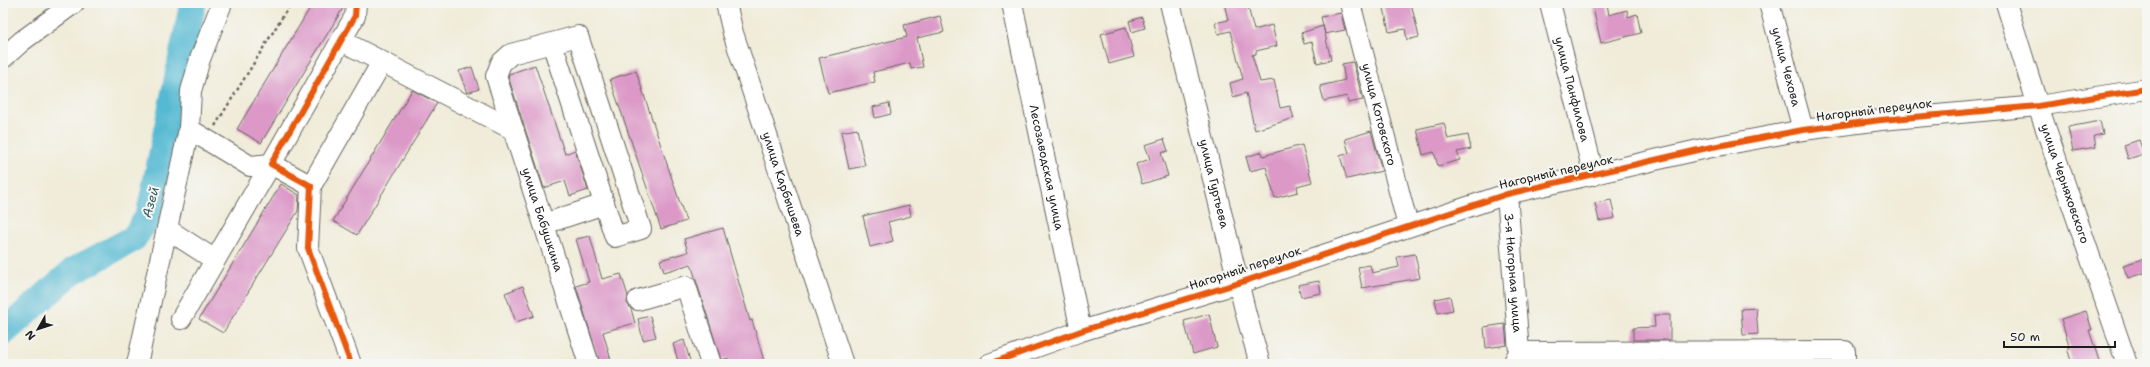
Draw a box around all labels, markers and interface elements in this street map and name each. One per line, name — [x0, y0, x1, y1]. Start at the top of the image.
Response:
street label: улица Чехова — [1768, 25, 1804, 109]
street label: улица Панфилова — [1551, 35, 1593, 144]
street label: улица Котовского — [1358, 61, 1400, 167]
street label: Нагорный переулок — [1815, 95, 1933, 125]
street label: Лесозаводская улица — [1026, 103, 1068, 232]
street label: улица Черняховского — [2037, 122, 2093, 246]
street label: улица Карбышева — [758, 130, 808, 239]
street label: улица Гуртьева — [1196, 137, 1233, 230]
street label: Нагорный переулок — [1497, 151, 1615, 193]
street label: улица Бабушкина — [518, 166, 567, 274]
water label: Азей — [138, 185, 163, 220]
street label: 3-я Нагорная улица — [1500, 212, 1526, 334]
street label: Нагорный переулок — [1187, 242, 1304, 294]
north arrow — [18, 309, 58, 349]
scale bar — [2004, 323, 2115, 349]
text: N — [22, 327, 39, 343]
text: 50 m — [2010, 329, 2040, 345]

